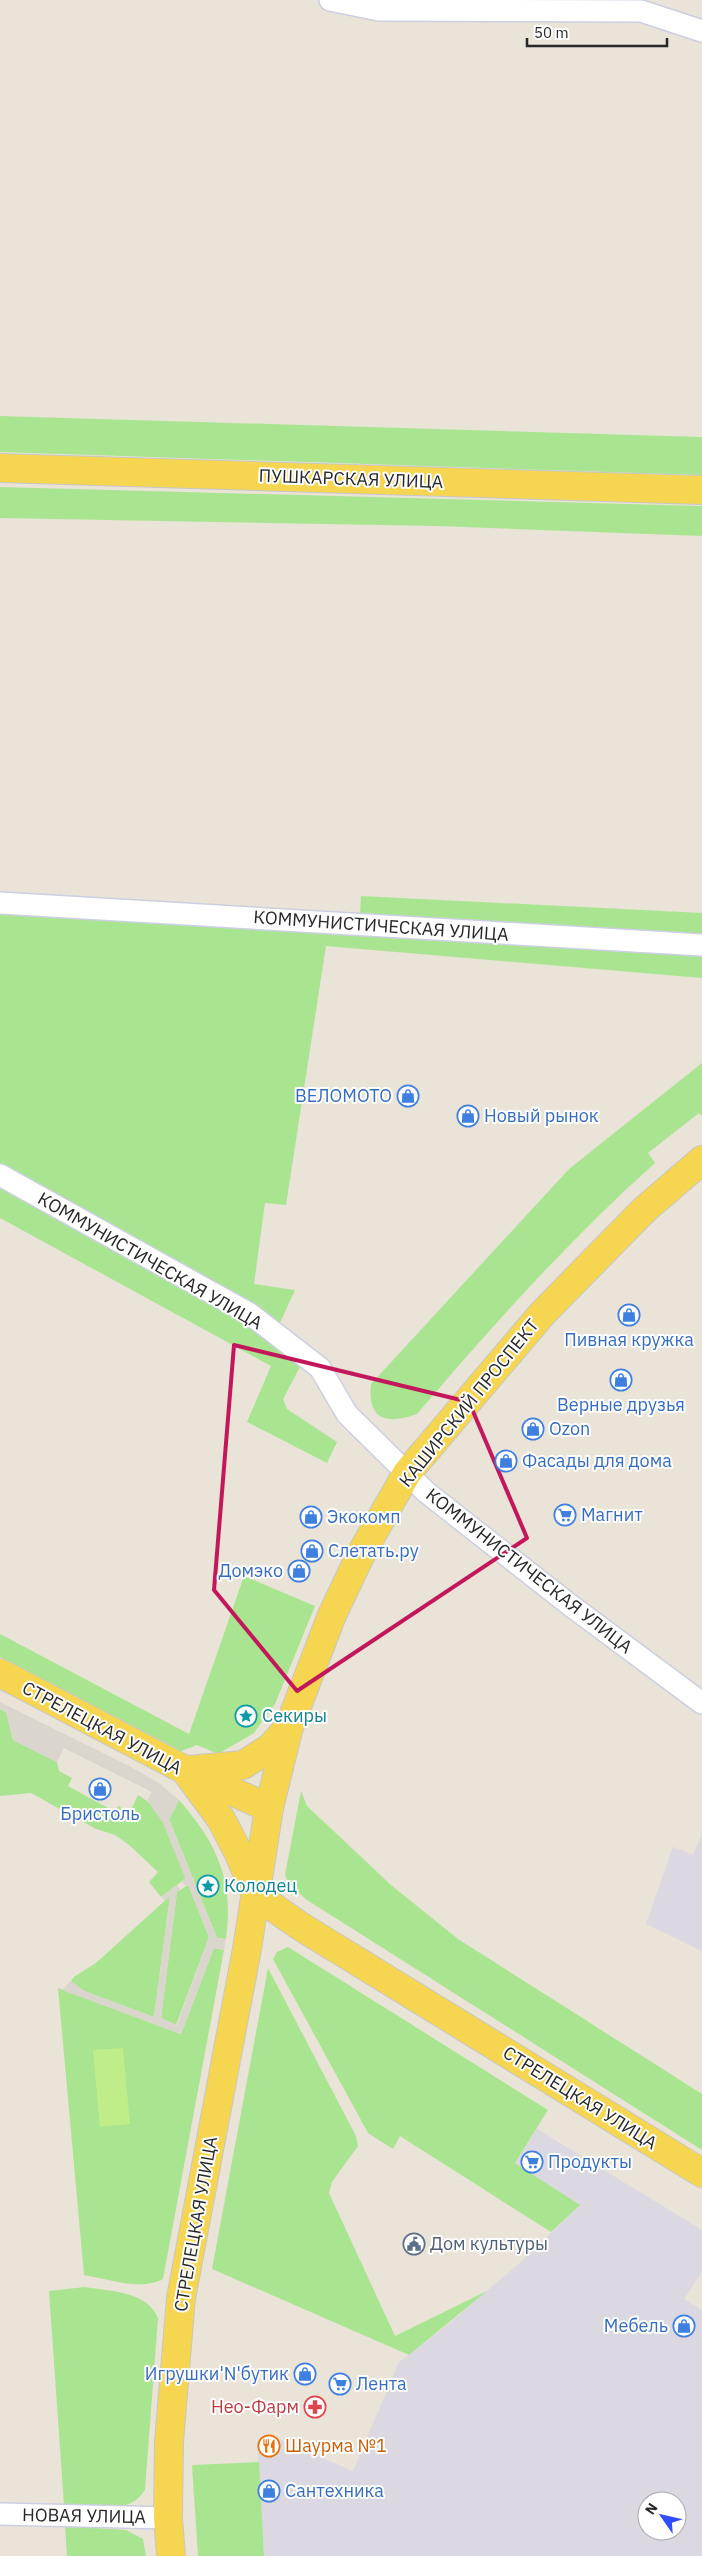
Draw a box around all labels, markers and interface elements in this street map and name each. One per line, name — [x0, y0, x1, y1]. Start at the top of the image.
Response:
scale bar — [527, 15, 667, 47]
text: 50 m — [534, 23, 569, 42]
street label: ПУШКАРСКАЯ УЛИЦА — [258, 464, 444, 493]
street label: КОММУНИСТИЧЕСКАЯ УЛИЦА — [253, 905, 510, 946]
place label: ВЕЛОМОТО — [295, 1084, 392, 1107]
shop icon: ВЕЛОМОТО — [396, 1084, 420, 1108]
shop icon: Новый рынок — [456, 1104, 480, 1128]
place label: Новый рынок — [484, 1104, 599, 1127]
street label: КОММУНИСТИЧЕСКАЯ УЛИЦА — [34, 1187, 267, 1335]
shop icon: Пивная кружка — [617, 1303, 641, 1327]
street label: КАШИРСКИЙ ПРОСПЕКТ — [394, 1314, 543, 1491]
place label: Пивная кружка — [564, 1328, 694, 1351]
shop icon: Верные друзья — [609, 1368, 633, 1392]
place label: Верные друзья — [557, 1393, 685, 1416]
shop icon: Ozon — [521, 1417, 545, 1441]
place label: Ozon — [549, 1417, 590, 1440]
shop icon: Фасады для дома — [494, 1449, 518, 1473]
place label: Фасады для дома — [522, 1449, 672, 1472]
street label: КОММУНИСТИЧЕСКАЯ УЛИЦА — [421, 1483, 638, 1659]
supermarket icon: Магнит — [553, 1503, 577, 1527]
place label: Магнит — [581, 1503, 643, 1526]
shop icon: Экокомп — [299, 1505, 323, 1529]
place label: Экокомп — [327, 1505, 401, 1528]
shop icon: Слетать.ру — [300, 1539, 324, 1563]
place label: Слетать.ру — [328, 1539, 419, 1562]
place label: Домэко — [219, 1559, 283, 1582]
shop icon: Домэко — [287, 1559, 311, 1583]
street label: СТРЕЛЕЦКАЯ УЛИЦА — [18, 1676, 186, 1780]
place icon: Секиры — [234, 1704, 258, 1728]
place label: Секиры — [262, 1704, 327, 1727]
shop icon: Бристоль — [88, 1777, 112, 1801]
place label: Бристоль — [60, 1802, 140, 1825]
place icon: Колодец — [196, 1874, 220, 1898]
place label: Колодец — [224, 1874, 297, 1897]
street label: СТРЕЛЕЦКАЯ УЛИЦА — [499, 2041, 662, 2155]
street label: СТРЕЛЕЦКАЯ УЛИЦА — [169, 2134, 222, 2313]
supermarket icon: Продукты — [520, 2150, 544, 2174]
place label: Продукты — [548, 2150, 632, 2173]
public building icon: Дом культуры — [402, 2232, 426, 2256]
place label: Дом культуры — [430, 2232, 548, 2255]
place label: Мебель — [604, 2314, 668, 2337]
shop icon: Мебель — [672, 2314, 696, 2338]
place label: Игрушки'N'бутик — [145, 2362, 289, 2385]
shop icon: Игрушки'N'бутик — [293, 2362, 317, 2386]
supermarket icon: Лента — [328, 2372, 352, 2396]
place label: Лента — [356, 2372, 407, 2395]
place label: Нео-Фарм — [211, 2395, 299, 2418]
pharmacy icon: Нео-Фарм — [303, 2395, 327, 2419]
restaurant icon: Шаурма №1 — [257, 2434, 281, 2458]
place label: Шаурма №1 — [285, 2434, 387, 2457]
shop icon: Сантехника — [257, 2479, 281, 2503]
place label: Сантехника — [285, 2479, 384, 2502]
north arrow — [637, 2491, 687, 2541]
text: N — [641, 2499, 662, 2518]
street label: НОВАЯ УЛИЦА — [22, 2503, 147, 2528]

